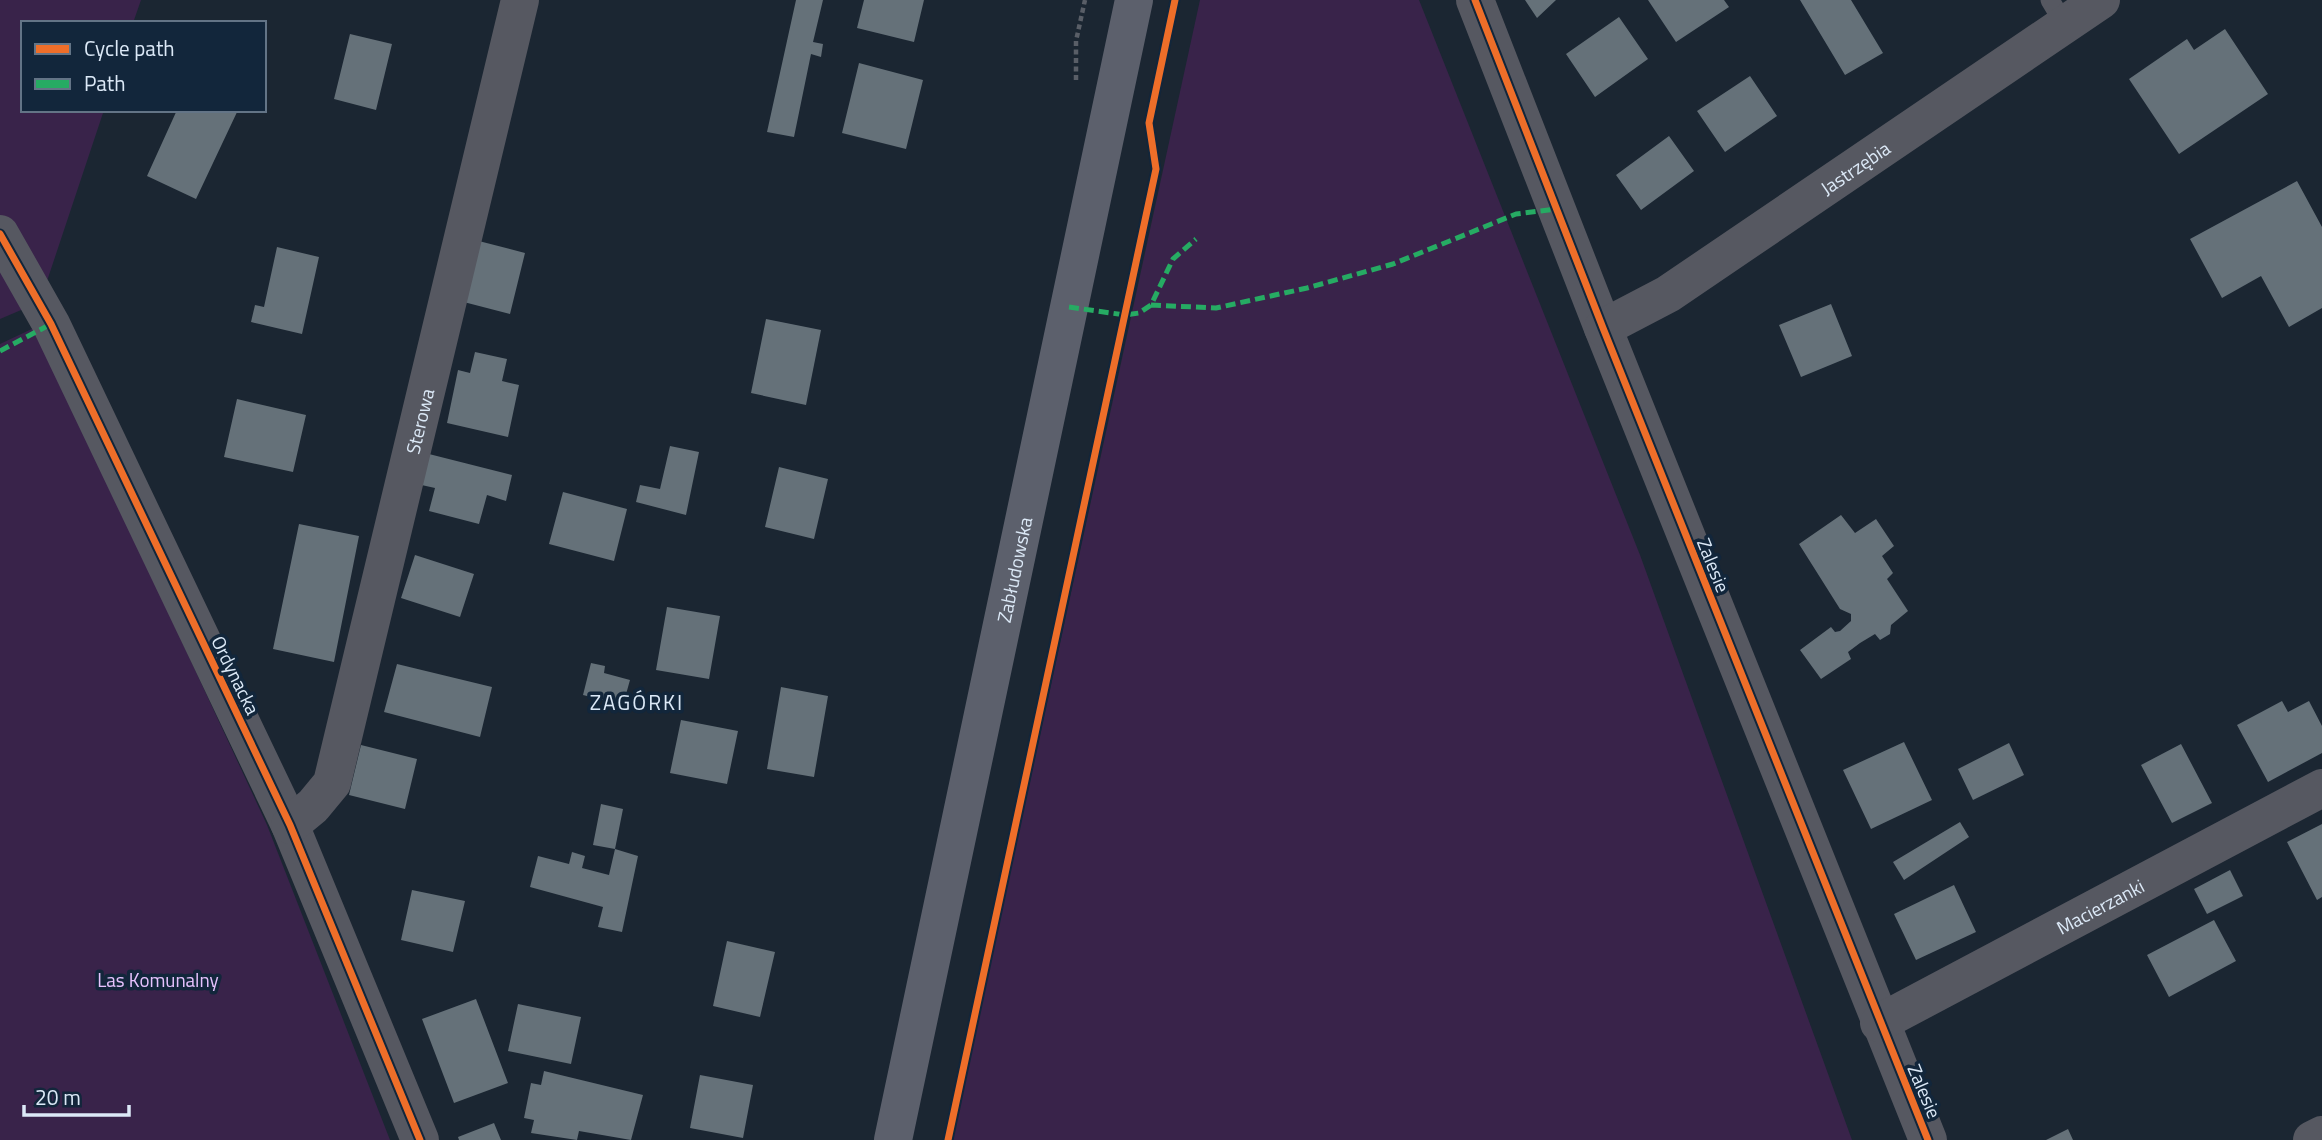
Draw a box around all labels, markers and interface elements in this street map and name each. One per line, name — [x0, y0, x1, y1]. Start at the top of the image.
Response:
legend — [21, 21, 266, 112]
text: Cycle path — [84, 32, 175, 64]
text: Path — [84, 67, 126, 99]
street label: Jastrzębia — [1814, 133, 1896, 201]
street label: Sterowa — [397, 385, 441, 457]
street label: Zabłudowska — [988, 514, 1039, 625]
street label: Zalesie — [1690, 533, 1738, 597]
street label: Ordynacka — [204, 631, 268, 720]
district label: ZAGÓRKI — [590, 686, 684, 718]
street label: Macierzanki — [2051, 871, 2149, 941]
park label: Las Komunalny — [97, 965, 219, 994]
street label: Zalesie — [1901, 1059, 1949, 1123]
scale bar — [24, 1074, 130, 1118]
text: 20 m — [35, 1081, 81, 1113]

